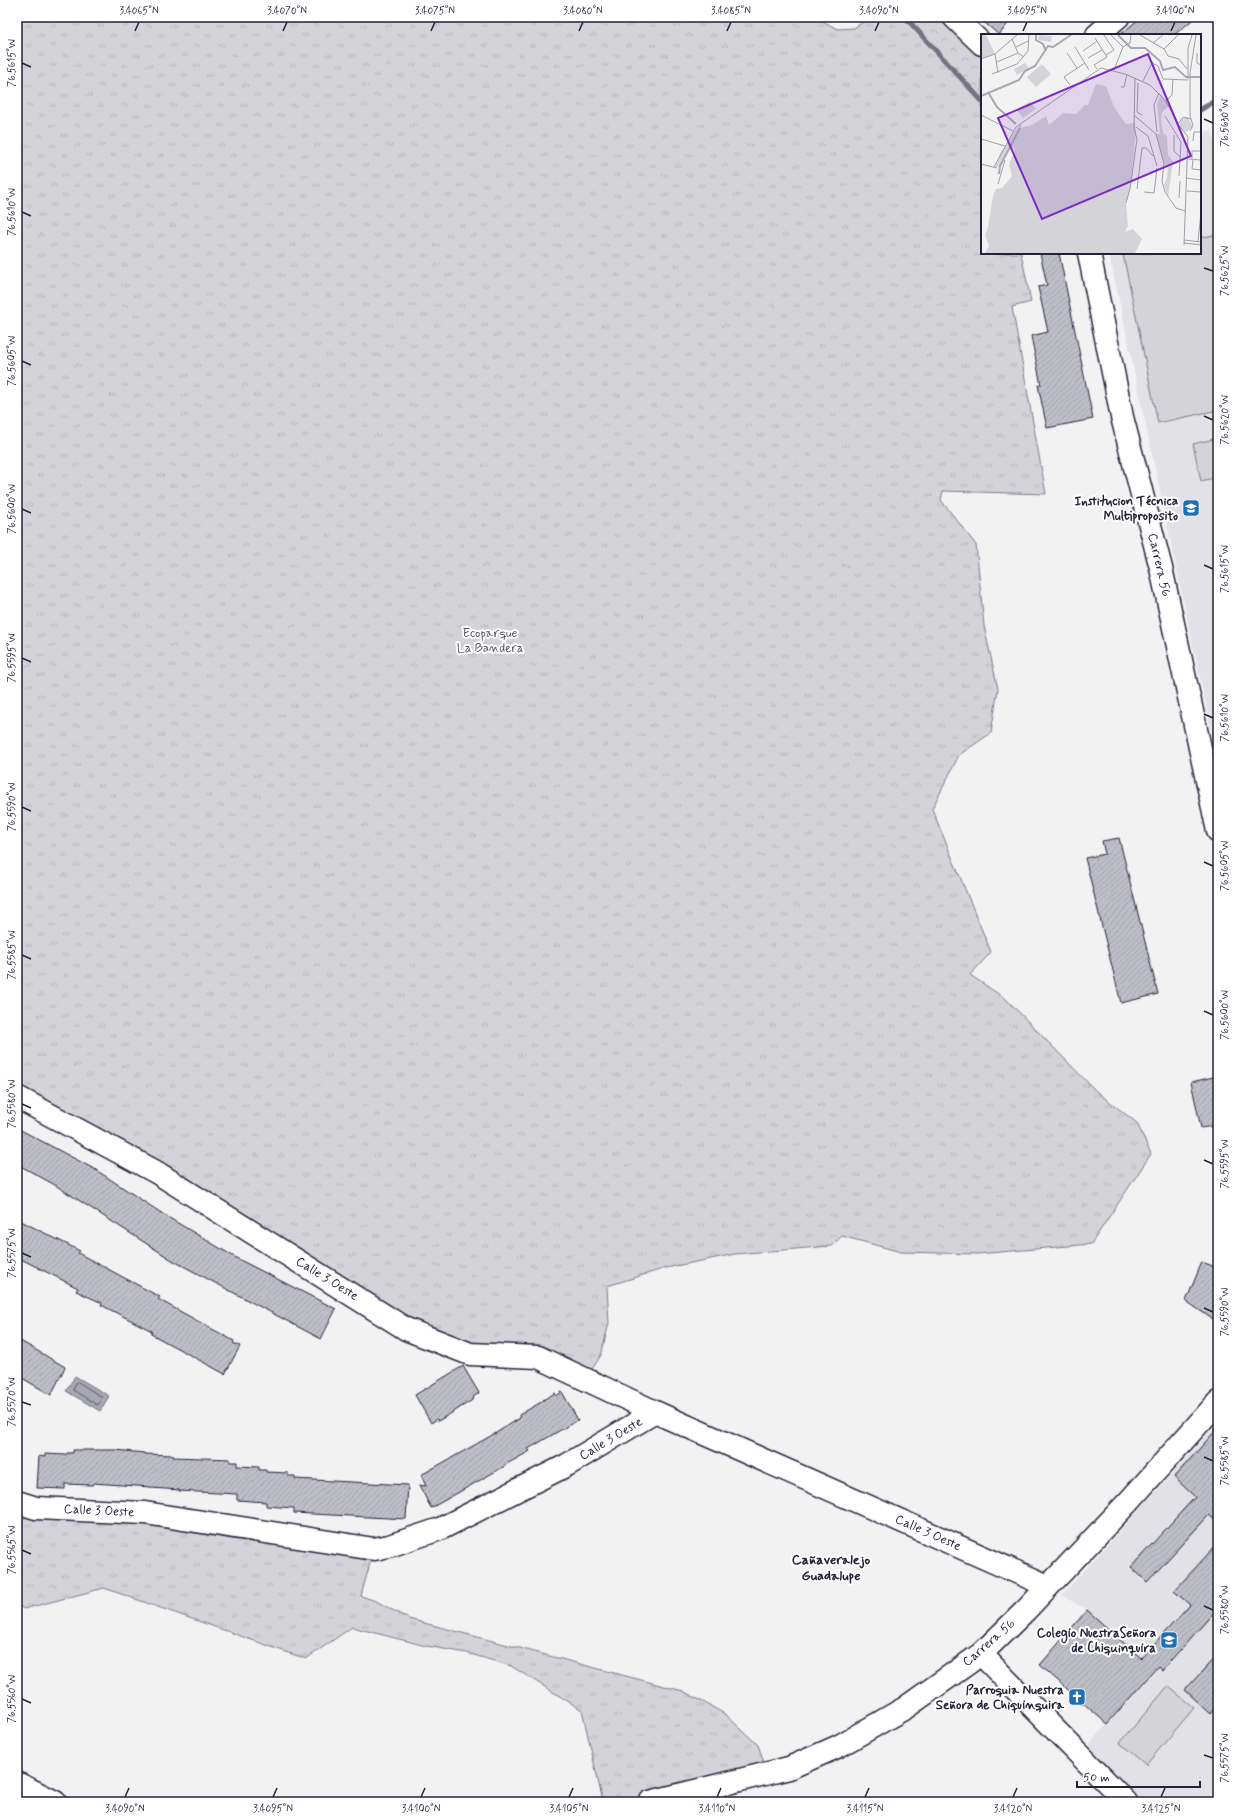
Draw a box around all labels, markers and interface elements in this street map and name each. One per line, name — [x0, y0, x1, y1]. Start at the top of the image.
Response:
text: 3.4065°N — [119, 4, 159, 18]
text: 3.4070°N — [267, 4, 307, 18]
text: 3.4075°N — [415, 4, 455, 18]
text: 3.4080°N — [563, 4, 603, 18]
text: 3.4085°N — [711, 4, 751, 18]
text: 3.4090°N — [859, 4, 899, 18]
text: 3.4095°N — [1007, 4, 1047, 18]
text: 3.4100°N — [1156, 4, 1195, 18]
inset map — [981, 34, 1201, 254]
text: 76.5615°W — [5, 39, 19, 87]
text: 76.5630°W — [1218, 99, 1232, 147]
text: 76.5610°W — [5, 188, 19, 236]
text: 76.5625°W — [1218, 246, 1232, 296]
text: 76.5605°W — [5, 336, 19, 386]
text: 76.5620°W — [1218, 395, 1232, 445]
text: 76.5600°W — [5, 484, 19, 534]
place label: Institucion Técnica Multiproposito — [1074, 493, 1178, 525]
school or university icon: Institucion Técnica Multiproposito — [1181, 498, 1201, 518]
street label: Carrera 56 — [1143, 532, 1175, 598]
text: 76.5615°W — [1218, 545, 1232, 593]
park label: Ecoparque La Bandera — [457, 625, 524, 657]
text: 76.5595°W — [5, 634, 19, 683]
text: 76.5610°W — [1218, 694, 1232, 742]
text: 76.5590°W — [5, 783, 19, 831]
text: 76.5605°W — [1218, 841, 1232, 891]
text: 76.5585°W — [5, 930, 19, 980]
text: 76.5600°W — [1218, 990, 1232, 1040]
text: 76.5580°W — [5, 1080, 19, 1128]
text: 76.5595°W — [1218, 1140, 1232, 1189]
text: 76.5575°W — [5, 1228, 19, 1278]
street label: Calle 3 Oeste — [292, 1253, 362, 1305]
text: 76.5590°W — [1218, 1288, 1232, 1336]
text: 76.5570°W — [5, 1378, 19, 1426]
street label: Calle 3 Oeste — [576, 1413, 646, 1465]
text: 76.5585°W — [1218, 1436, 1232, 1486]
street label: Calle 3 Oeste — [63, 1501, 135, 1521]
street label: Calle 3 Oeste — [892, 1511, 964, 1555]
text: 76.5565°W — [5, 1526, 19, 1574]
district label: Cañaveralejo Guadalupe — [792, 1551, 870, 1585]
text: 76.5580°W — [1218, 1586, 1232, 1634]
street label: Carrera 56 — [959, 1615, 1019, 1671]
place label: Colegio NuestraSeñora de Chiquinquira — [1037, 1625, 1156, 1657]
school or university icon: Colegio NuestraSeñora de Chiquinquira — [1159, 1630, 1179, 1650]
text: 76.5560°W — [5, 1675, 19, 1723]
place label: Parroquia Nuestra Señora de Chiquinquira — [936, 1682, 1065, 1714]
church icon: Parroquia Nuestra Señora de Chiquinquira — [1067, 1687, 1087, 1707]
text: 76.5575°W — [1218, 1733, 1232, 1783]
scale bar — [1077, 1763, 1200, 1789]
text: 50 m — [1083, 1770, 1110, 1786]
text: 3.4090°N — [105, 1802, 145, 1816]
text: 3.4095°N — [253, 1802, 293, 1816]
text: 3.4100°N — [402, 1802, 441, 1816]
text: 3.4105°N — [549, 1802, 589, 1816]
text: 3.4110°N — [699, 1802, 736, 1816]
text: 3.4115°N — [847, 1802, 884, 1816]
text: 3.4120°N — [994, 1802, 1033, 1816]
text: 3.4125°N — [1142, 1802, 1181, 1816]

